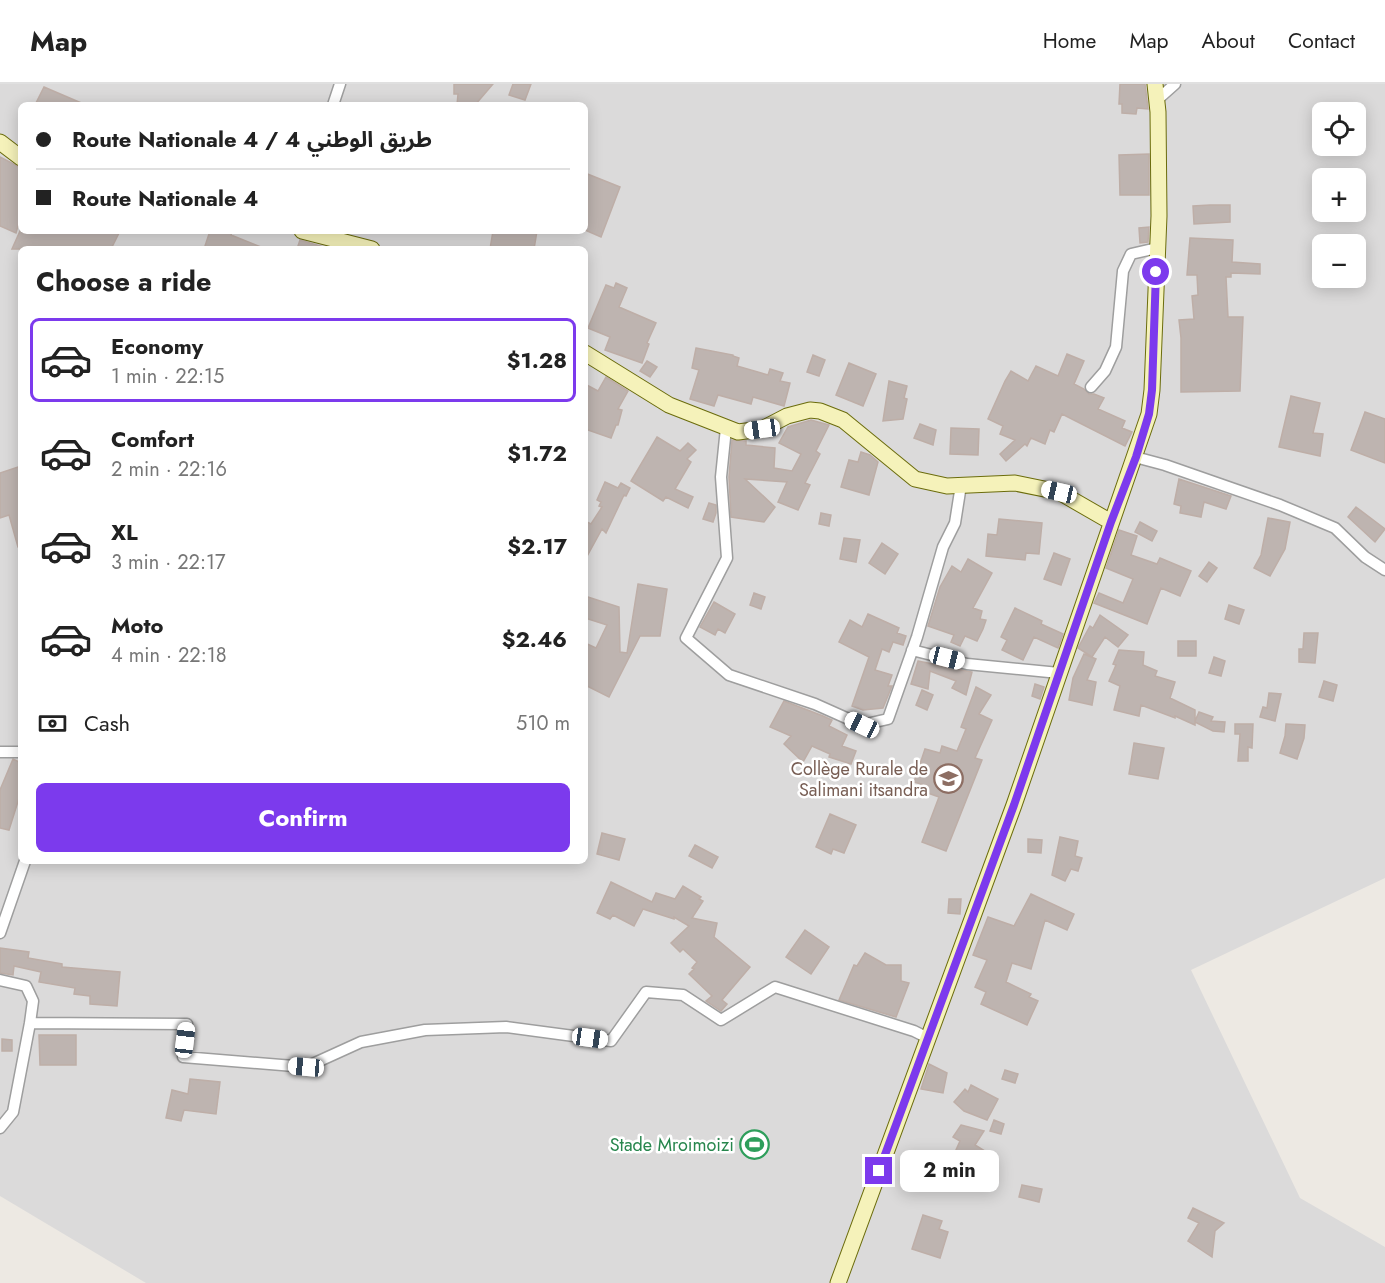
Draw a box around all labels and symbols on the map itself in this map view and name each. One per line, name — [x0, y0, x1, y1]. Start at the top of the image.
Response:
route start — [1142, 258, 1169, 285]
car — [743, 418, 781, 440]
car — [1039, 479, 1079, 505]
car — [927, 645, 967, 671]
car — [842, 709, 882, 741]
place label: Collège Rurale de Salimani itsandra — [791, 756, 928, 803]
school or university icon: Collège Rurale de Salimani itsandra — [933, 763, 965, 795]
car — [174, 1021, 196, 1059]
car — [571, 1027, 609, 1049]
car — [287, 1056, 325, 1078]
sports icon: Stade Mroimoizi — [739, 1129, 771, 1161]
place label: Stade Mroimoizi — [610, 1132, 734, 1158]
callout: 2 min — [900, 1150, 999, 1192]
route end — [865, 1157, 892, 1184]

